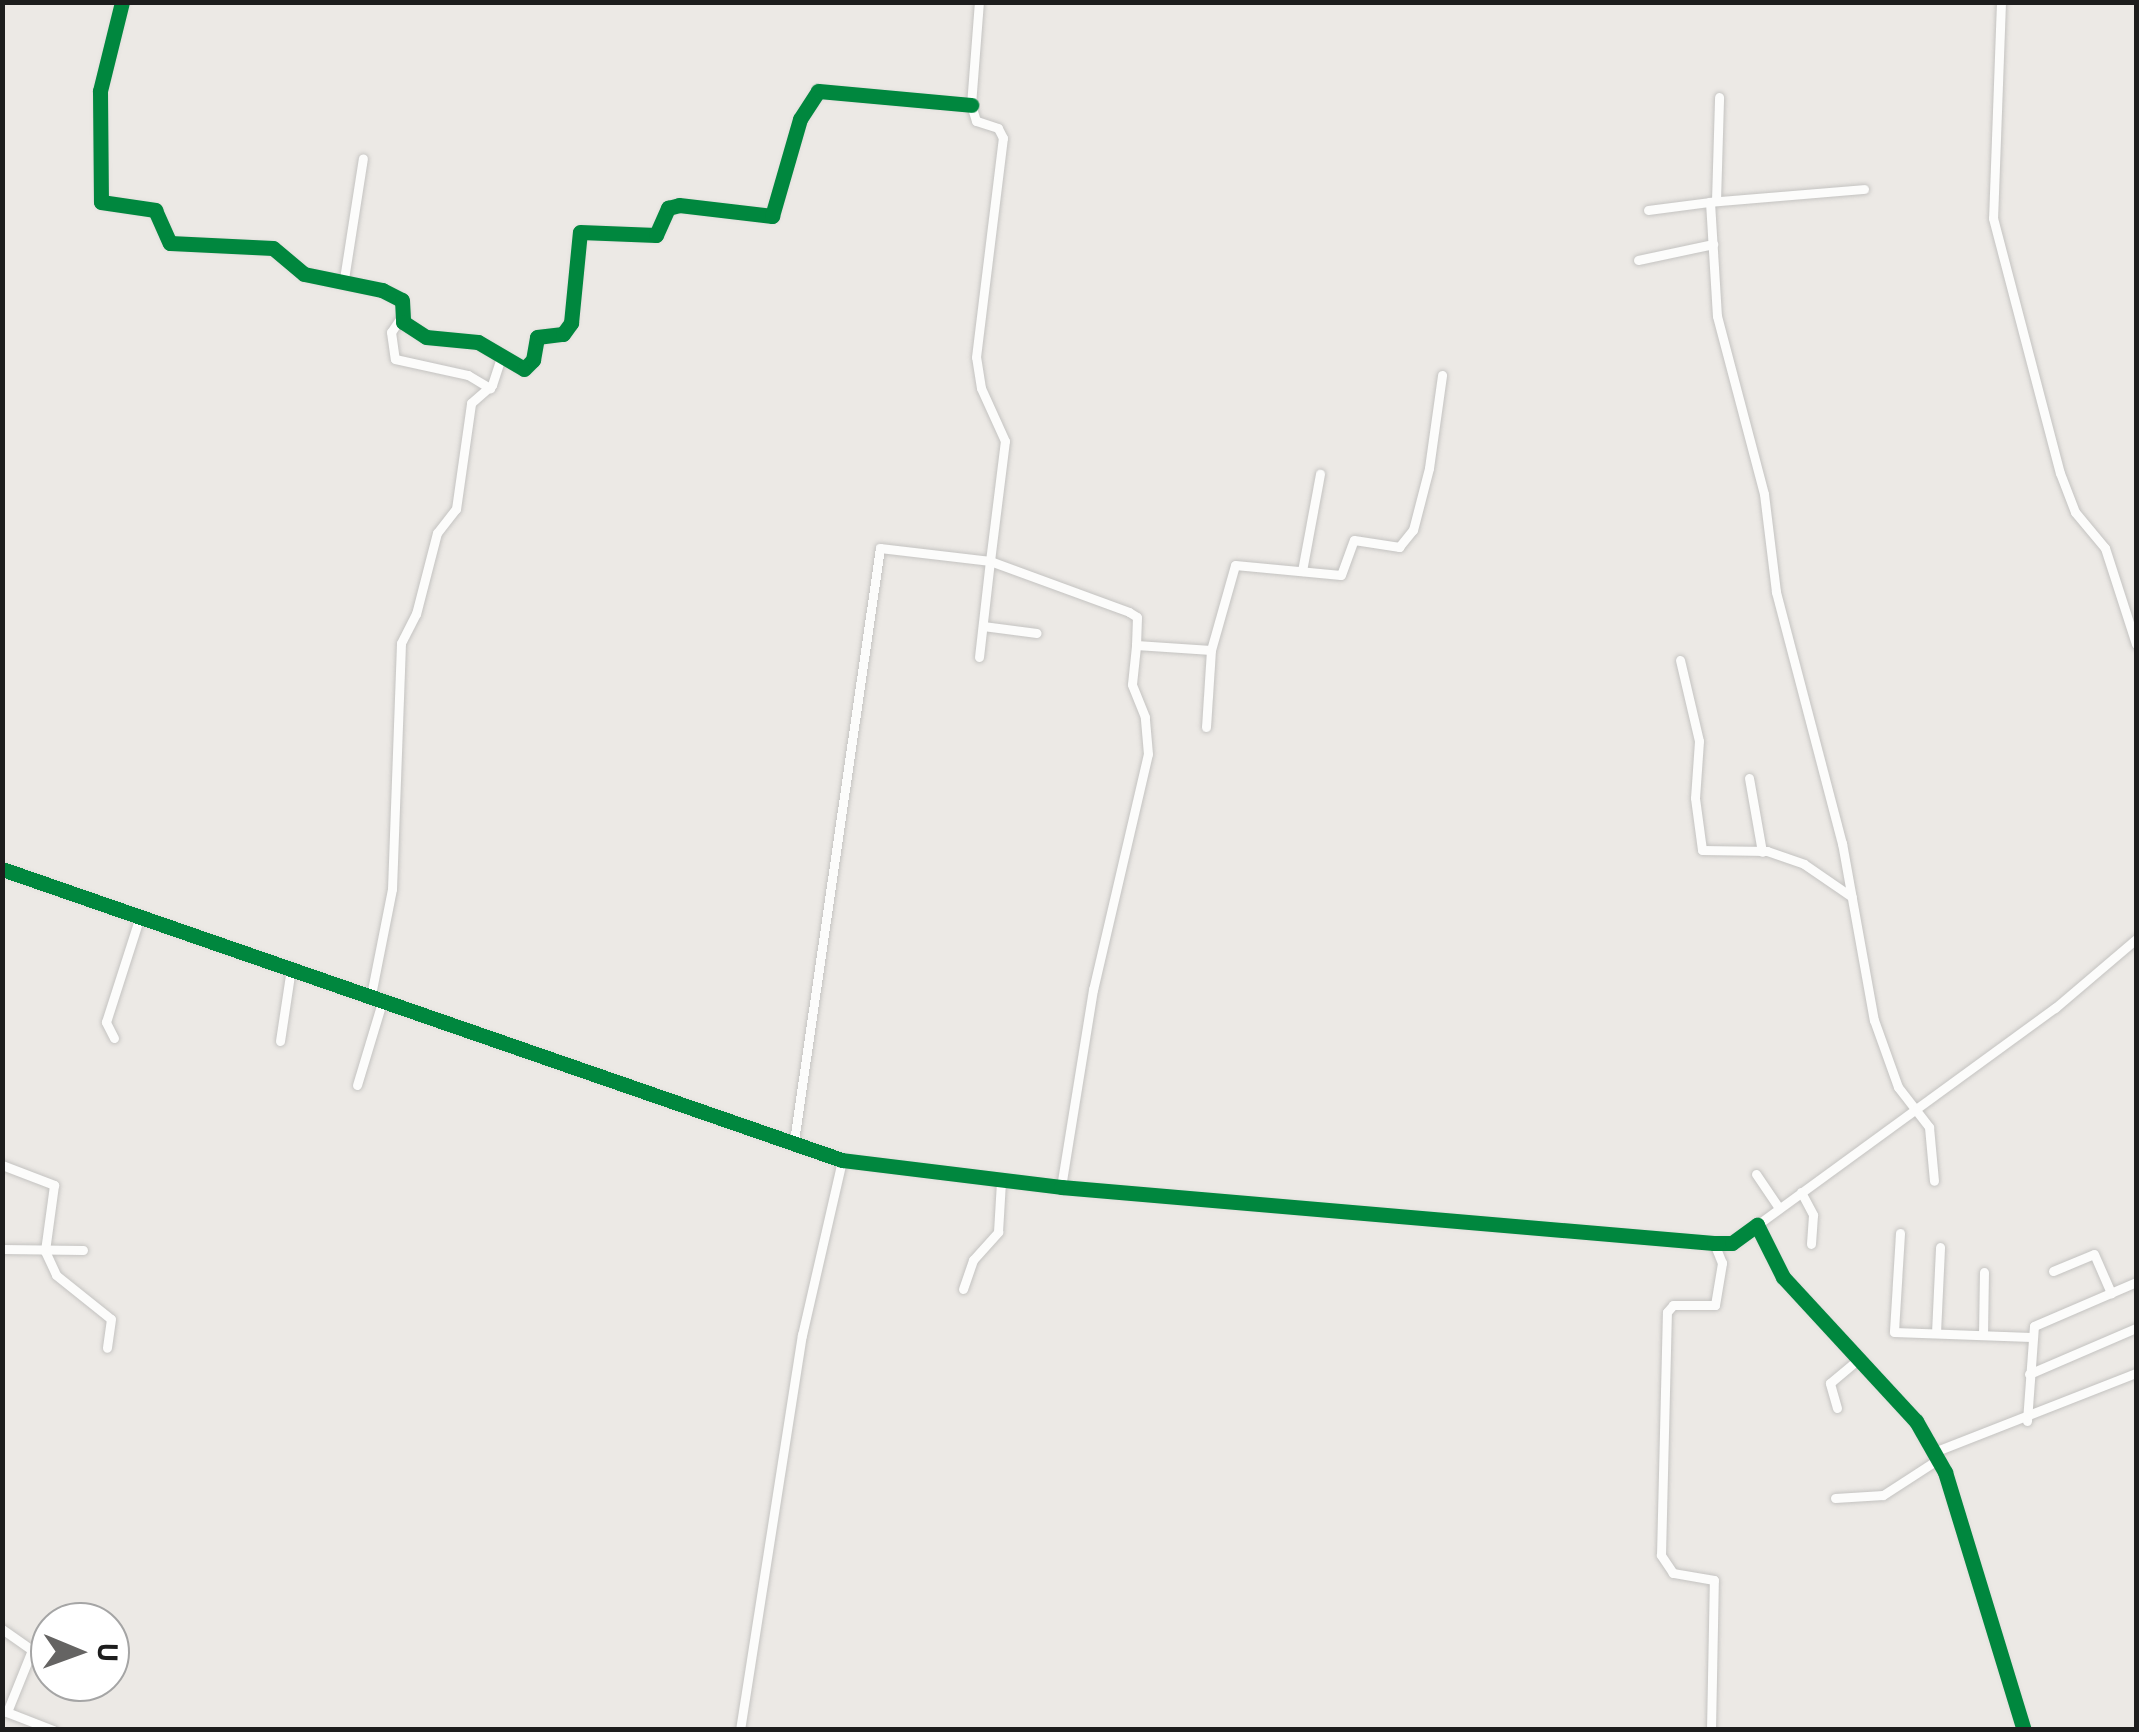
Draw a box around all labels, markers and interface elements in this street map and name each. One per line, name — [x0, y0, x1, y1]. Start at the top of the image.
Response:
north arrow — [30, 1602, 130, 1702]
text: U — [90, 1642, 127, 1663]

